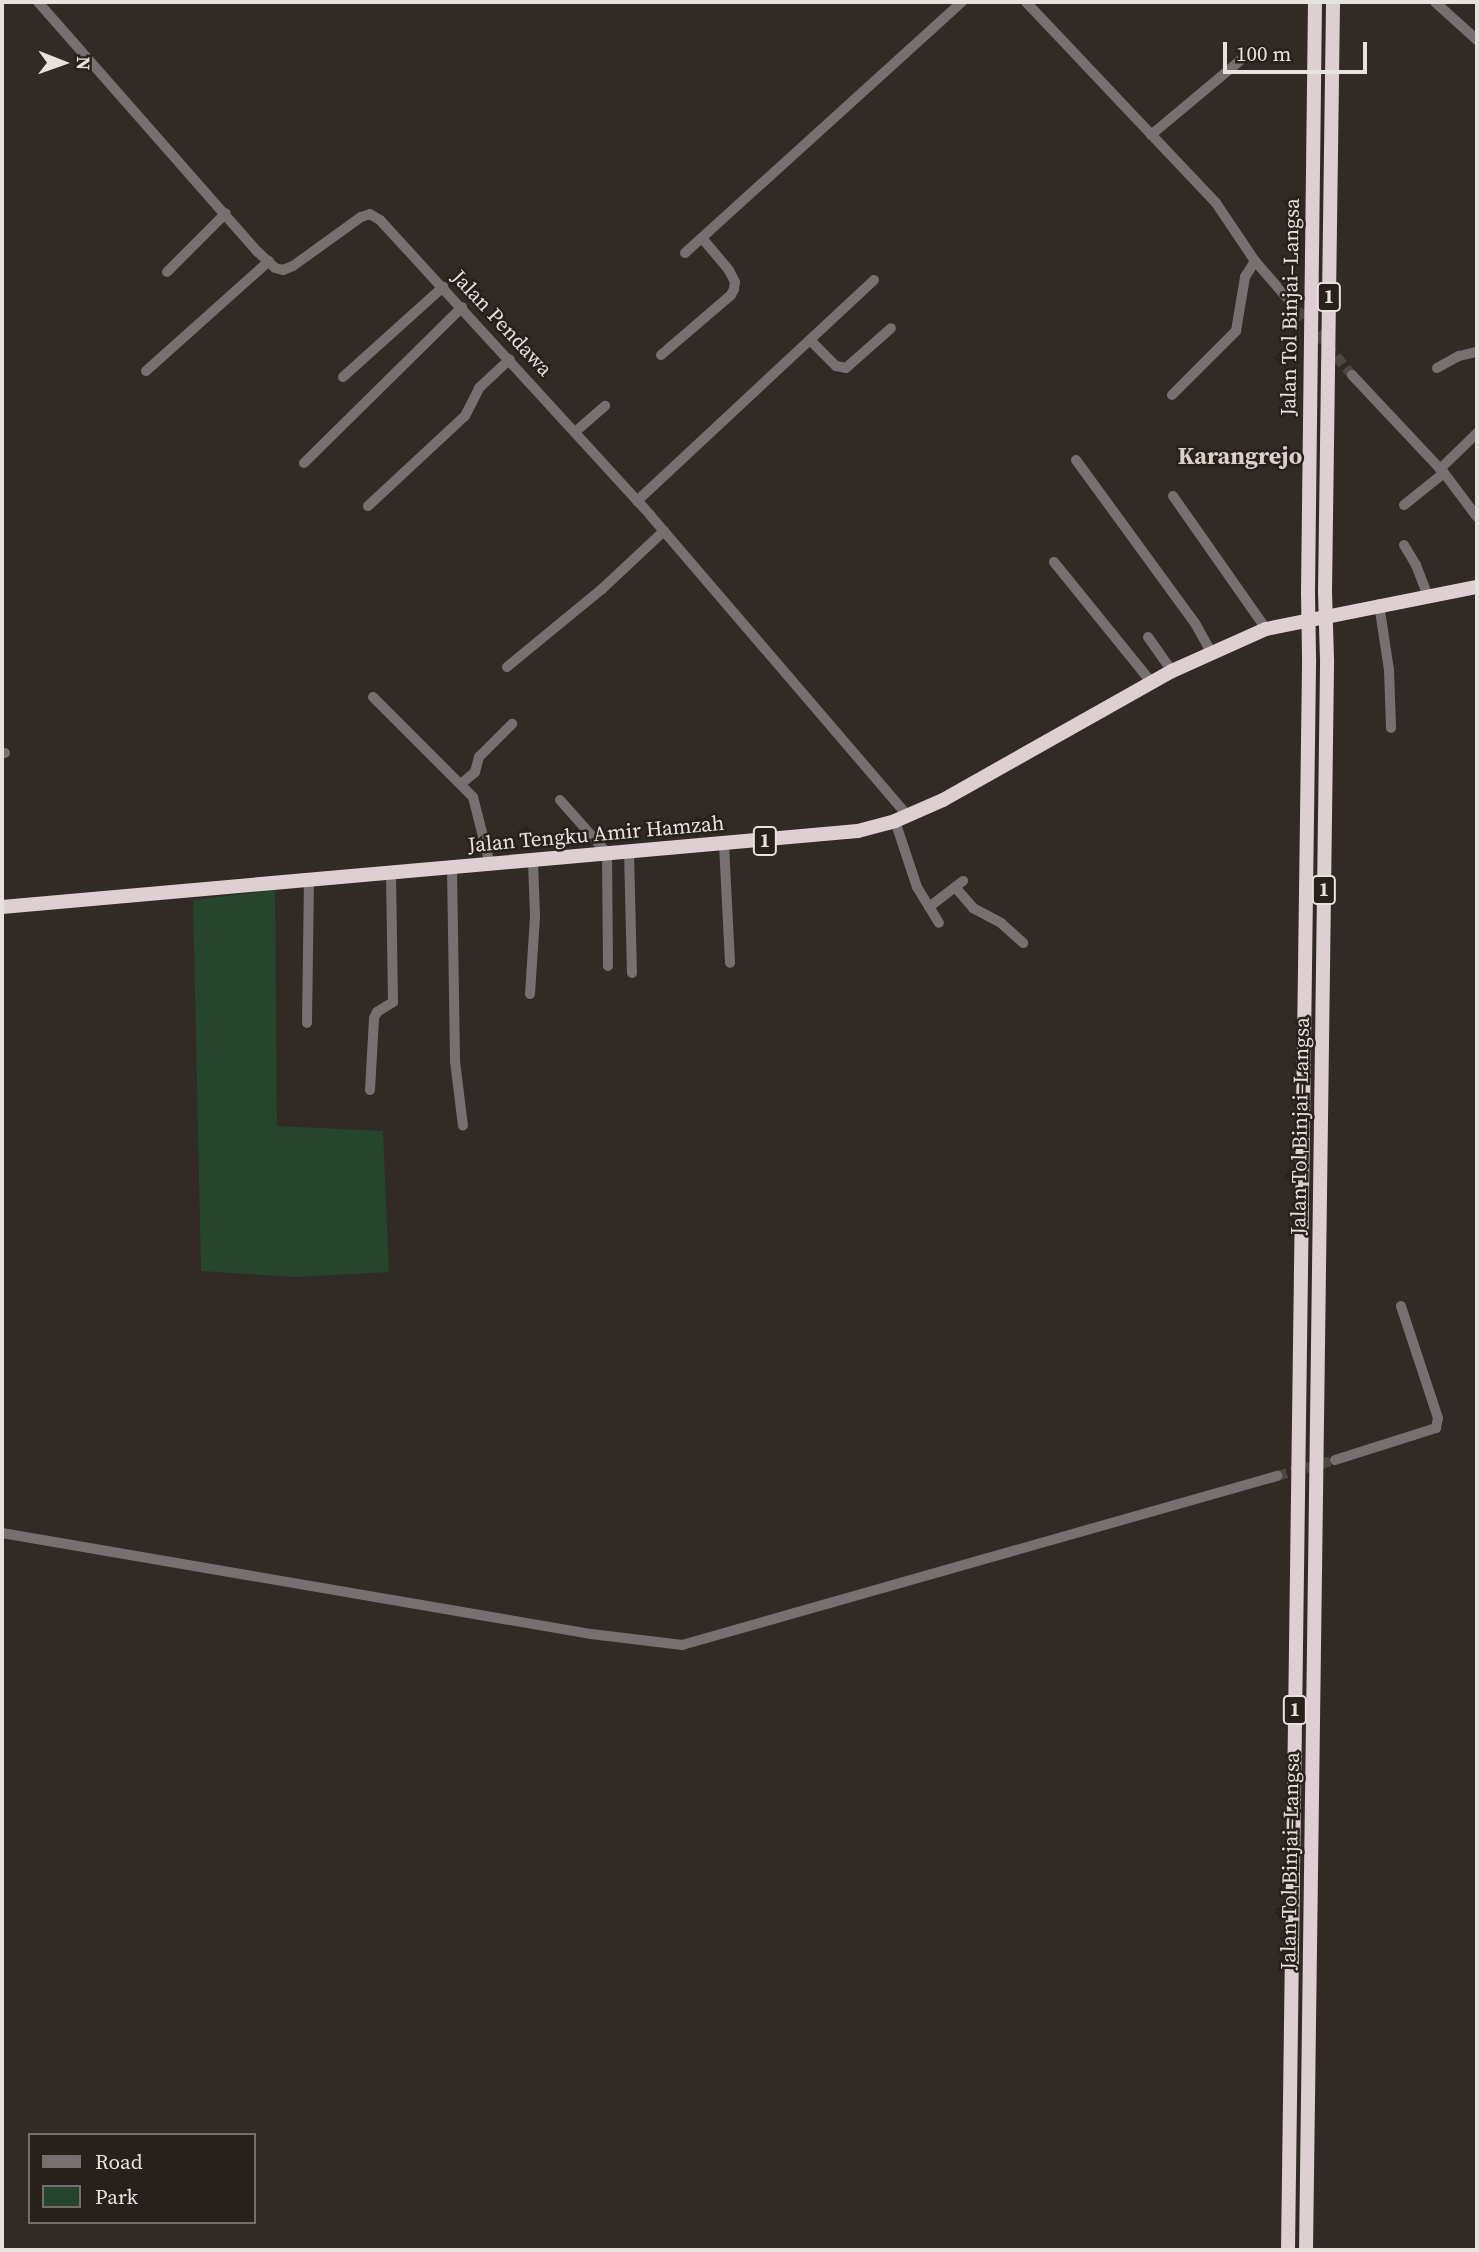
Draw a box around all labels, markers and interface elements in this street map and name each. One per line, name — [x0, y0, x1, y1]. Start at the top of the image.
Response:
north arrow — [28, 28, 98, 98]
scale bar — [1227, 28, 1370, 72]
text: 100 m — [1236, 39, 1291, 68]
text: N — [71, 56, 97, 71]
street label: Jalan Tol Binjai–Langsa — [1275, 198, 1305, 416]
street label: Jalan Pendawa — [446, 265, 558, 381]
road number: 1 — [1317, 282, 1341, 312]
district label: Karangrejo — [1178, 442, 1302, 470]
street label: Jalan Tengku Amir Hamzah — [467, 810, 725, 858]
road number: 1 — [753, 826, 777, 856]
road number: 1 — [1312, 874, 1336, 906]
street label: Jalan Tol Binjai–Langsa — [1285, 1017, 1315, 1235]
road number: 1 — [1283, 1694, 1307, 1726]
street label: Jalan Tol Binjai–Langsa — [1275, 1752, 1305, 1970]
legend — [28, 2133, 256, 2224]
text: Road — [95, 2147, 143, 2176]
text: Park — [95, 2182, 138, 2211]

